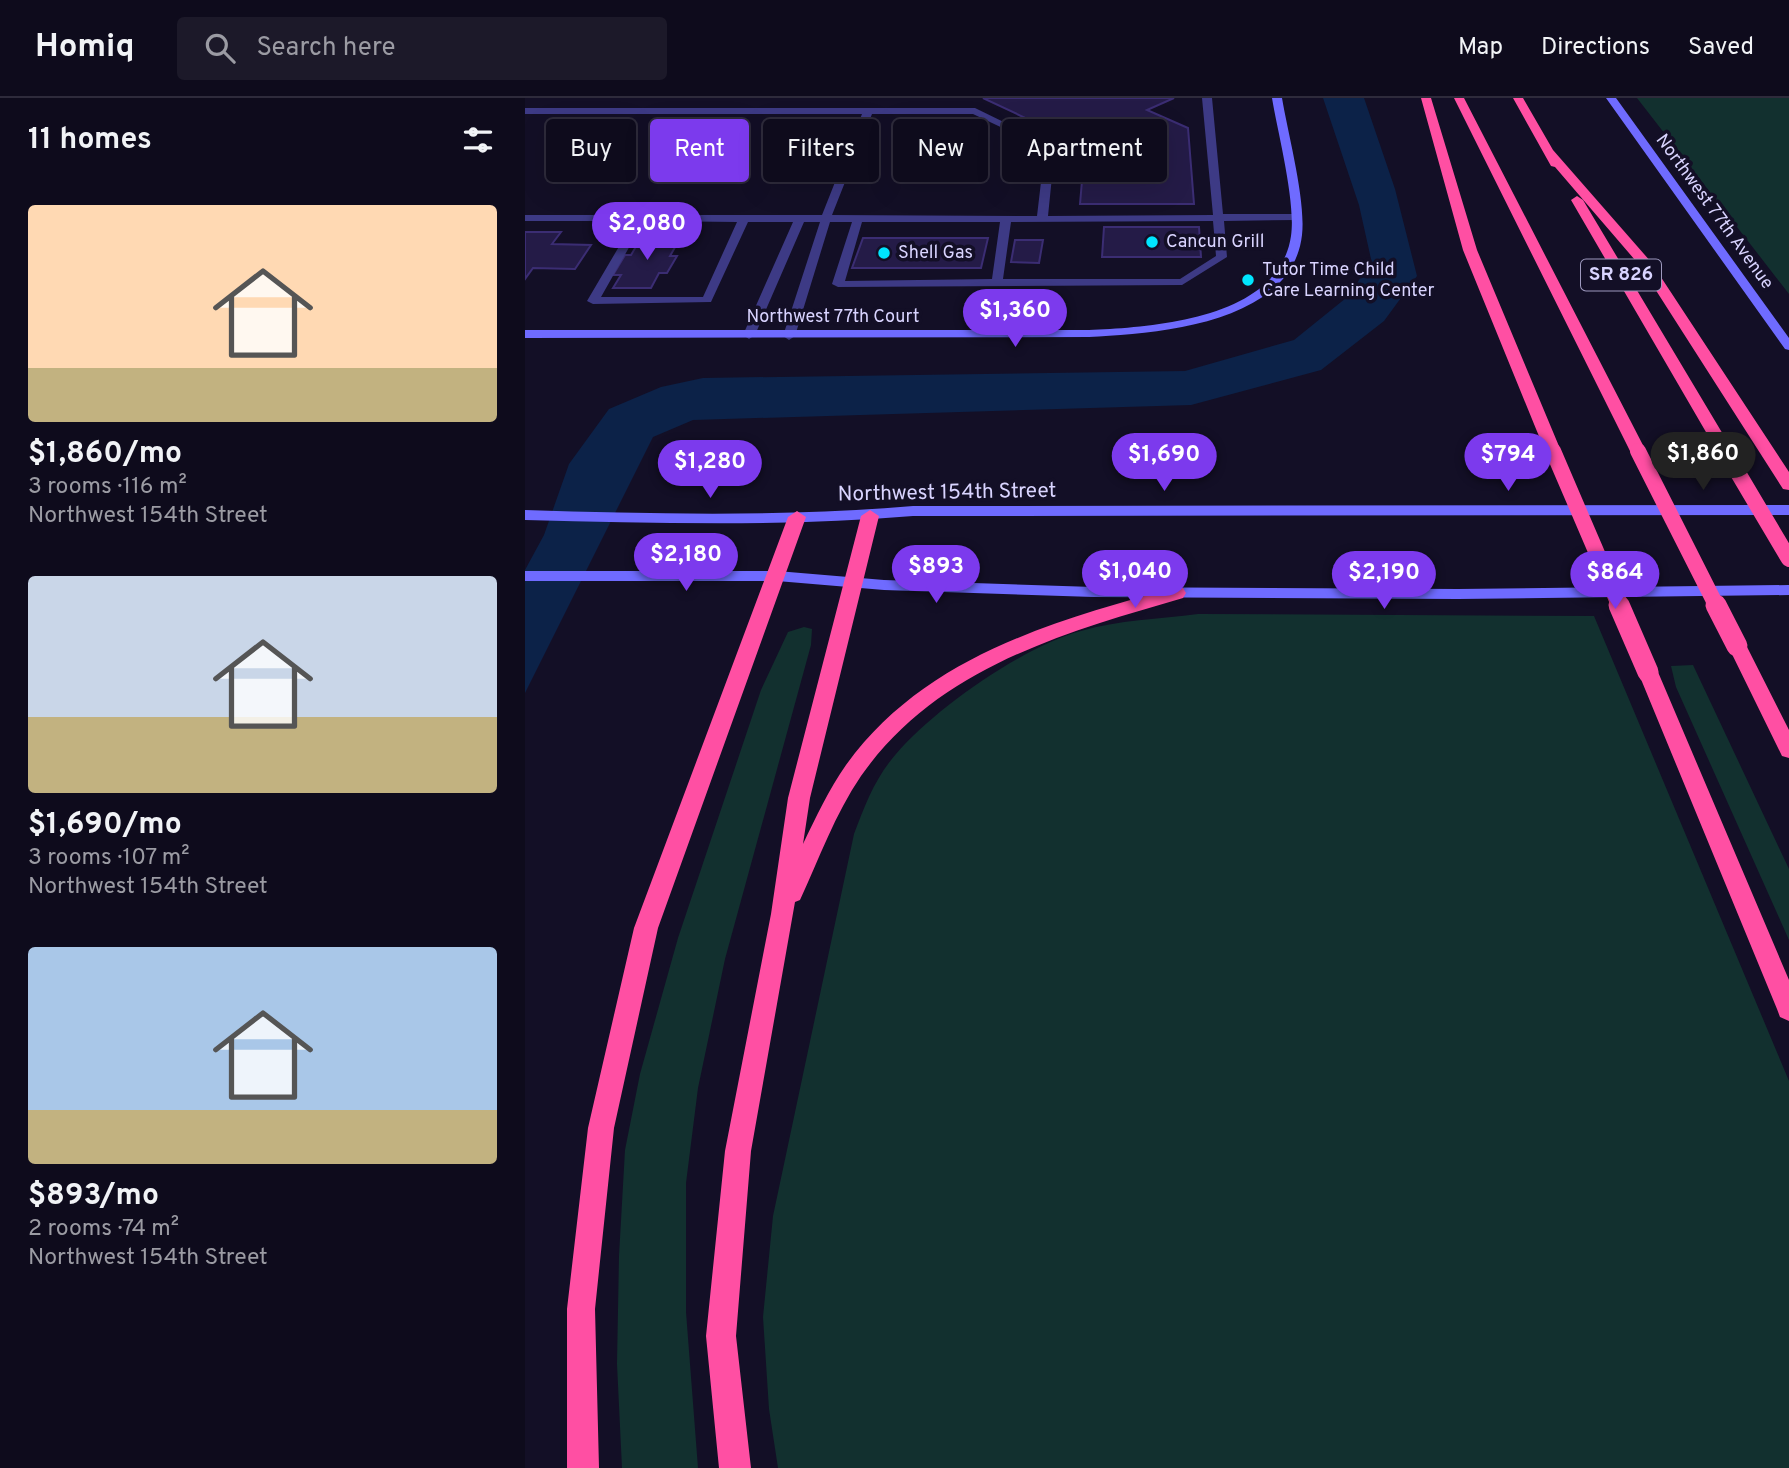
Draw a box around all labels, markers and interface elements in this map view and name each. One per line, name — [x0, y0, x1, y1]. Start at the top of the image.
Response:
search box — [177, 17, 667, 80]
text: Homiq — [35, 27, 135, 69]
icon: search — [201, 29, 239, 67]
text: Search here — [257, 32, 395, 65]
text: Map — [1458, 33, 1503, 63]
text: Directions — [1541, 33, 1650, 63]
text: Saved — [1688, 33, 1754, 63]
chip: Buy — [546, 119, 636, 182]
chip: Rent — [650, 119, 749, 182]
chip: Filters — [763, 119, 879, 182]
chip: New — [893, 119, 988, 182]
chip: Apartment — [1002, 119, 1167, 182]
icon: filters — [459, 121, 497, 159]
text: 11 homes — [28, 122, 152, 159]
street label: Northwest 77th Avenue — [1650, 130, 1778, 294]
pin: $2,080 — [590, 202, 704, 262]
text: $2,080 — [608, 210, 686, 239]
place label: Cancun Grill — [1166, 231, 1265, 254]
marker: Cancun Grill — [1144, 234, 1160, 250]
place label: Shell Gas — [898, 242, 973, 265]
marker: Shell Gas — [876, 245, 892, 261]
icon: home — [200, 250, 326, 376]
place label: Tutor Time Child Care Learning Center — [1262, 259, 1435, 303]
road number: SR 826 — [1581, 260, 1661, 290]
marker: Tutor Time Child Care Learning Center — [1240, 272, 1256, 288]
pin: $1,360 — [958, 289, 1072, 349]
text: $1,360 — [979, 297, 1051, 326]
street label: Northwest 77th Court — [747, 306, 919, 329]
pin: $1,860 — [1646, 432, 1760, 492]
pin: $1,690 — [1107, 434, 1221, 493]
pin: $794 — [1467, 434, 1549, 493]
text: $1,860/mo — [28, 436, 182, 473]
pin: $1,280 — [653, 440, 767, 500]
text: $1,860 — [1667, 440, 1739, 469]
text: $1,690 — [1128, 441, 1200, 470]
text: $794 — [1480, 441, 1536, 470]
text: $1,280 — [674, 448, 746, 477]
text: 3 rooms · 116 m² — [28, 473, 187, 502]
street label: Northwest 154th Street — [837, 478, 1057, 508]
text: Northwest 154th Street — [28, 502, 268, 531]
pin: $2,180 — [629, 533, 743, 593]
text: $2,180 — [650, 541, 722, 570]
pin: $893 — [895, 546, 977, 605]
pin: $1,040 — [1078, 550, 1192, 610]
pin: $2,190 — [1327, 552, 1441, 611]
pin: $864 — [1574, 552, 1656, 611]
text: $893 — [908, 553, 964, 582]
text: $1,040 — [1098, 558, 1172, 587]
text: $2,190 — [1348, 559, 1420, 588]
text: $864 — [1586, 559, 1644, 588]
icon: home — [200, 621, 326, 747]
text: $1,690/mo — [28, 807, 182, 844]
text: 3 rooms · 107 m² — [28, 844, 190, 873]
text: Northwest 154th Street — [28, 873, 268, 902]
icon: home — [200, 992, 326, 1118]
text: $893/mo — [28, 1178, 159, 1215]
text: 2 rooms · 74 m² — [28, 1215, 179, 1244]
text: Northwest 154th Street — [28, 1244, 268, 1273]

